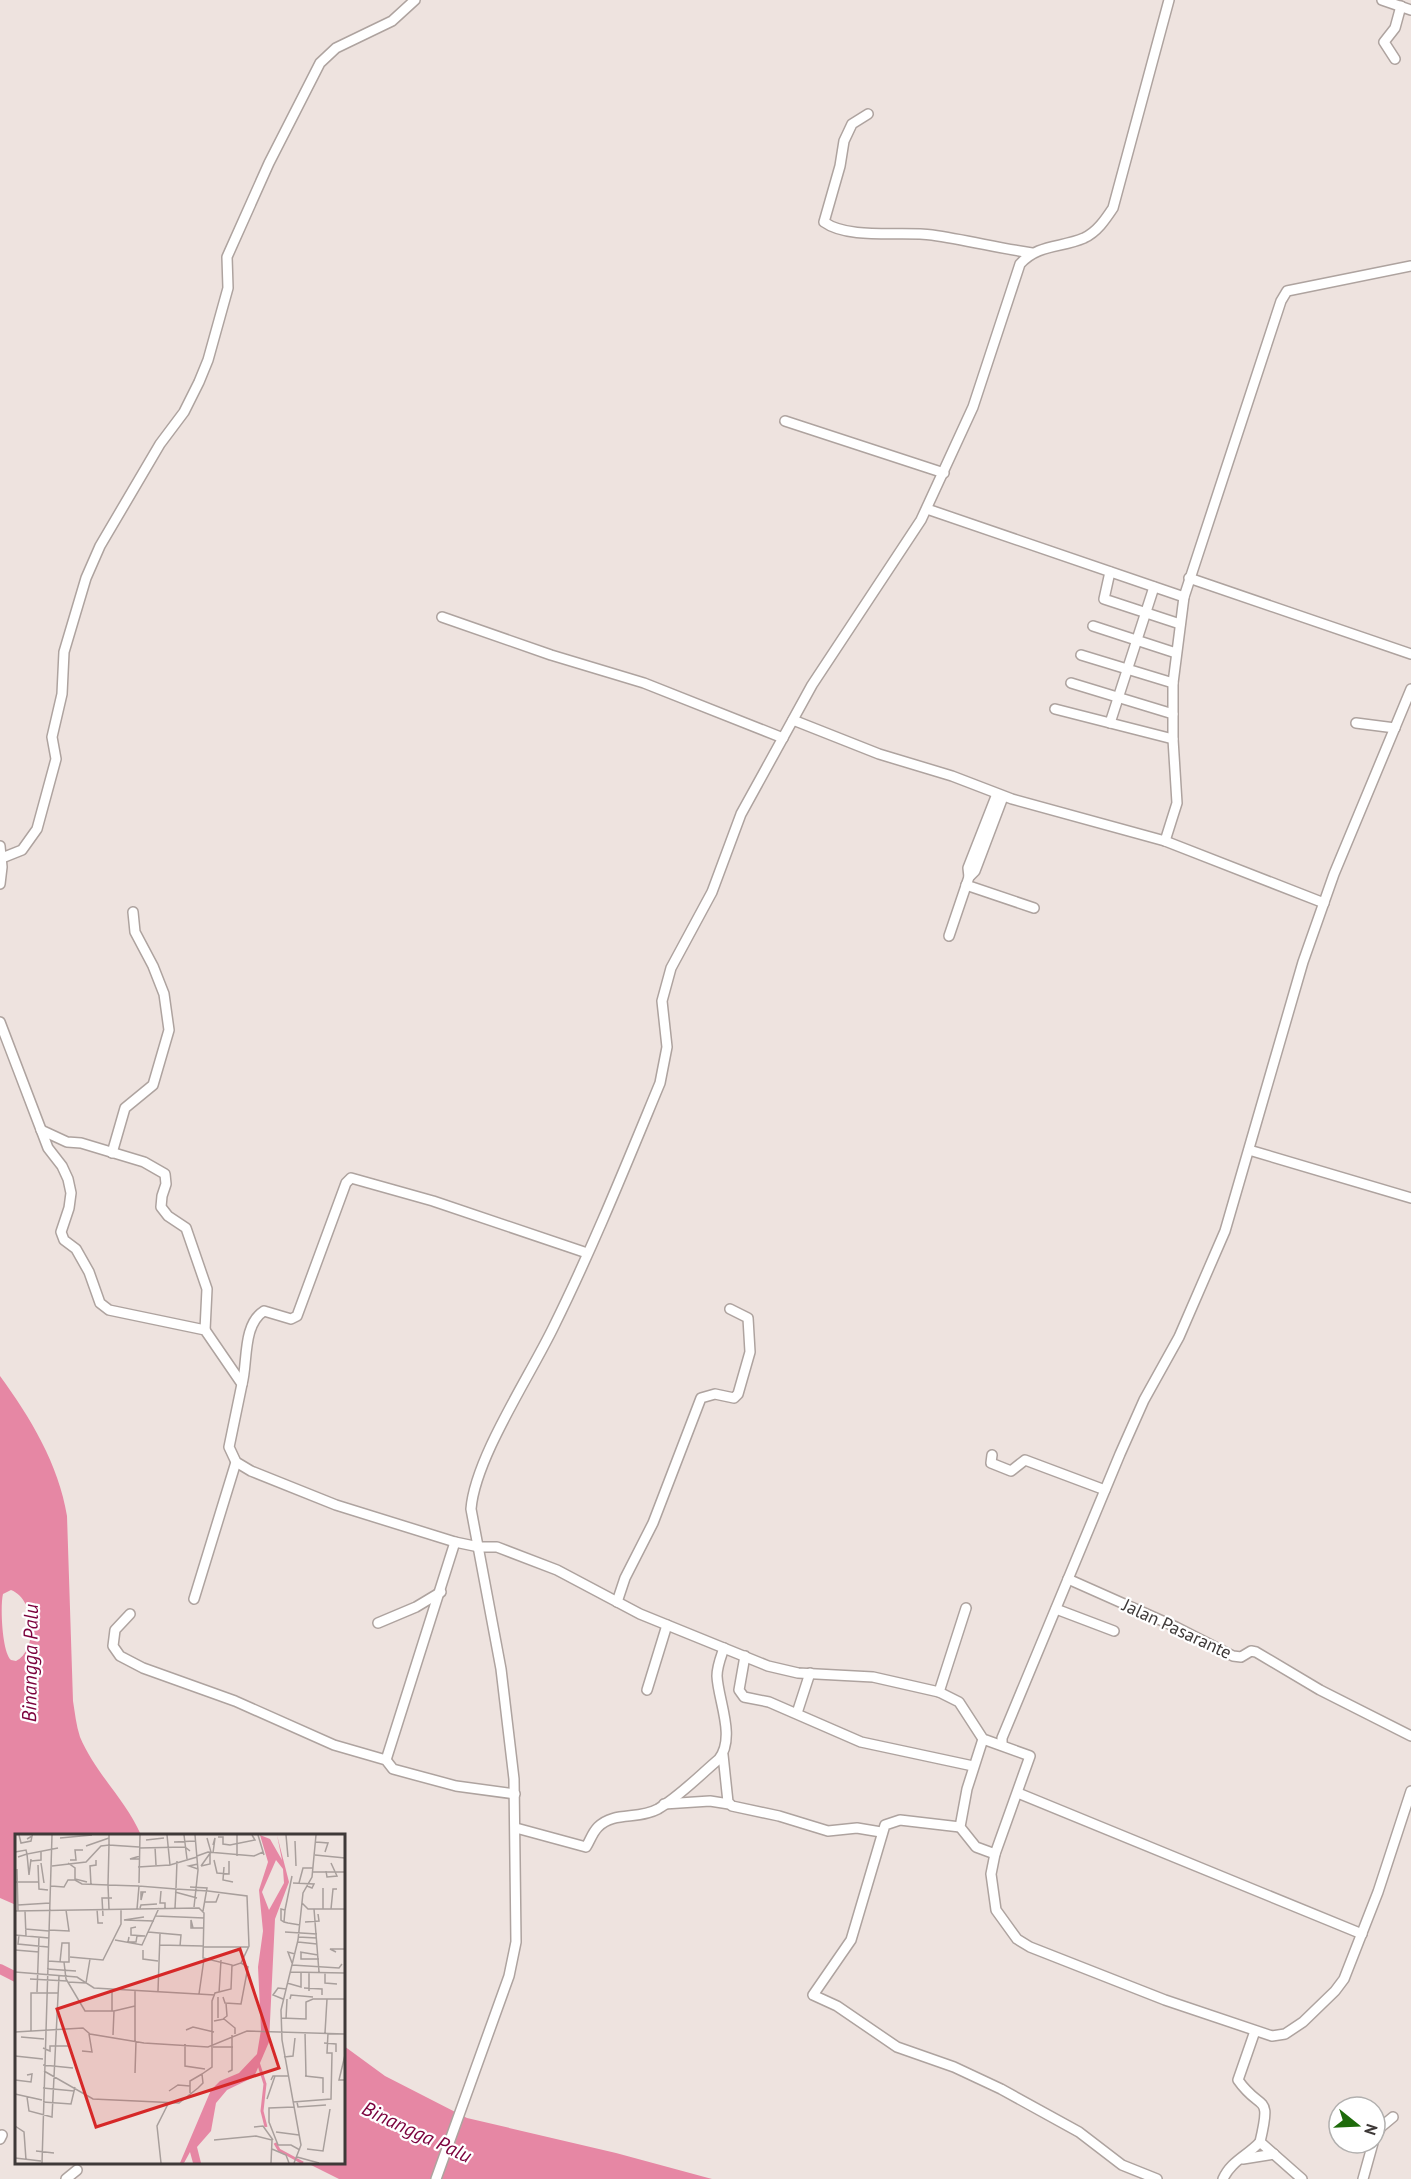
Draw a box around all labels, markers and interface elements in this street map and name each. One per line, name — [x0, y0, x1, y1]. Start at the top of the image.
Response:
street label: Jalan Pasarante — [1118, 1593, 1235, 1664]
water label: Binangga Palu — [16, 1604, 44, 1722]
inset map — [15, 1834, 345, 2164]
water label: Binangga Palu — [358, 2095, 476, 2169]
north arrow — [1327, 2095, 1387, 2155]
text: N — [1360, 2122, 1382, 2138]

